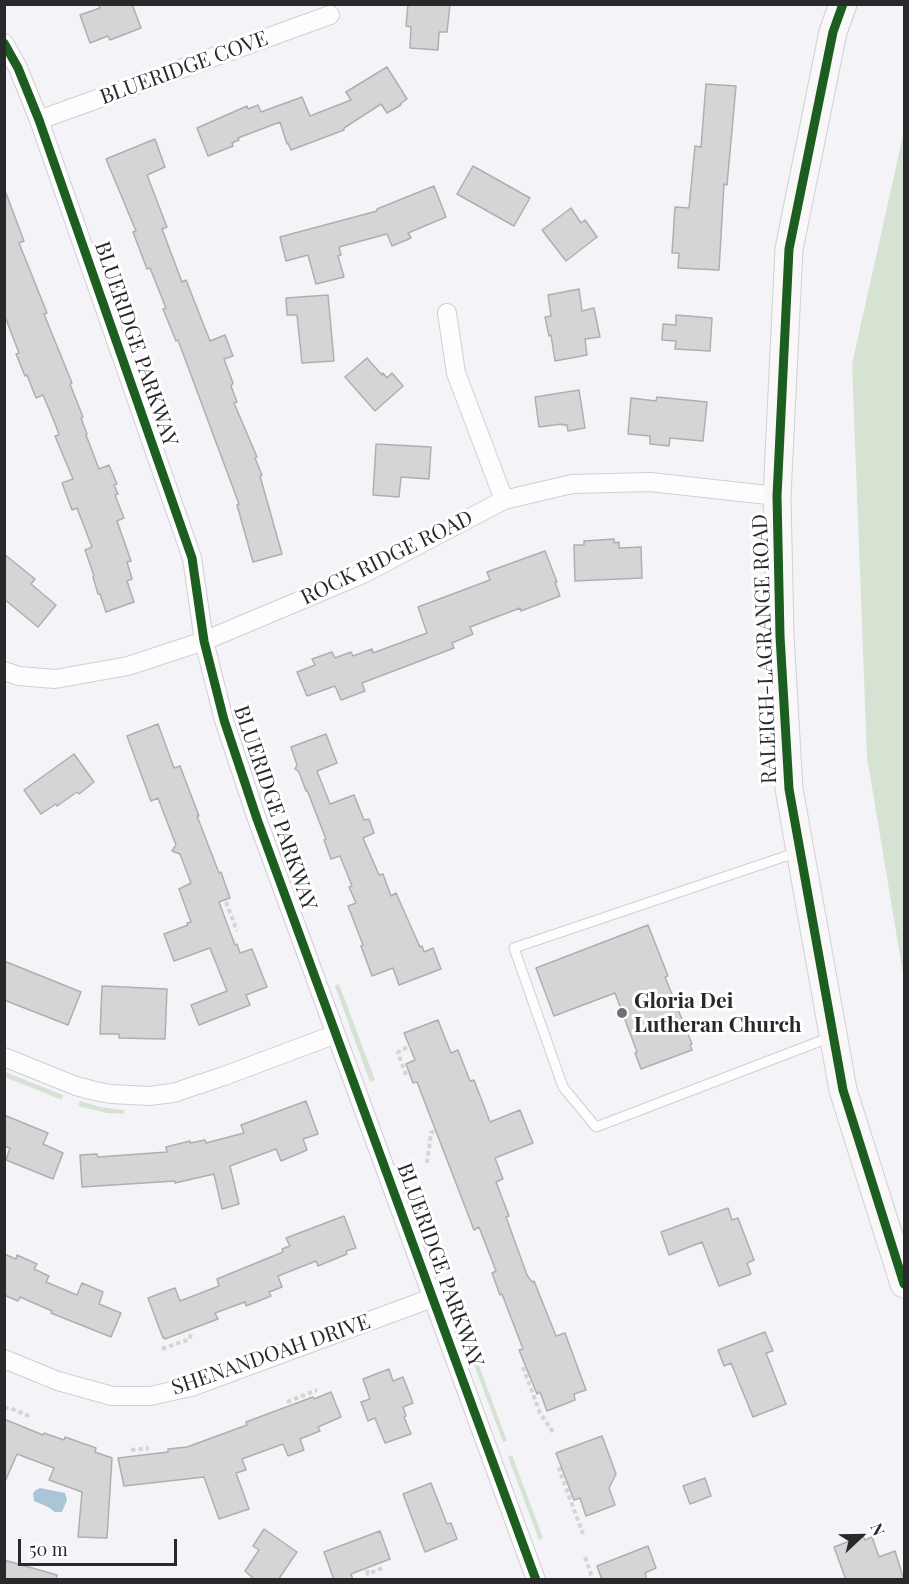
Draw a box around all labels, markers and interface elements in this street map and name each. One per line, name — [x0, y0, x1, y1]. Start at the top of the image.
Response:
street label: BLUERIDGE COVE — [97, 26, 271, 110]
street label: BLUERIDGE PARKWAY — [89, 238, 183, 450]
street label: ROCK RIDGE ROAD — [297, 505, 477, 611]
street label: RALEIGH-LAGRANGE ROAD — [748, 514, 782, 784]
street label: BLUERIDGE PARKWAY — [228, 702, 322, 914]
place label: Gloria Dei Lutheran Church — [634, 988, 802, 1038]
marker: Gloria Dei Lutheran Church — [615, 1006, 629, 1020]
street label: BLUERIDGE PARKWAY — [391, 1160, 489, 1370]
street label: SHENANDOAH DRIVE — [168, 1309, 374, 1401]
north arrow — [831, 1506, 891, 1566]
text: N — [866, 1520, 890, 1538]
scale bar — [21, 1527, 180, 1565]
text: 50 m — [29, 1537, 68, 1561]

